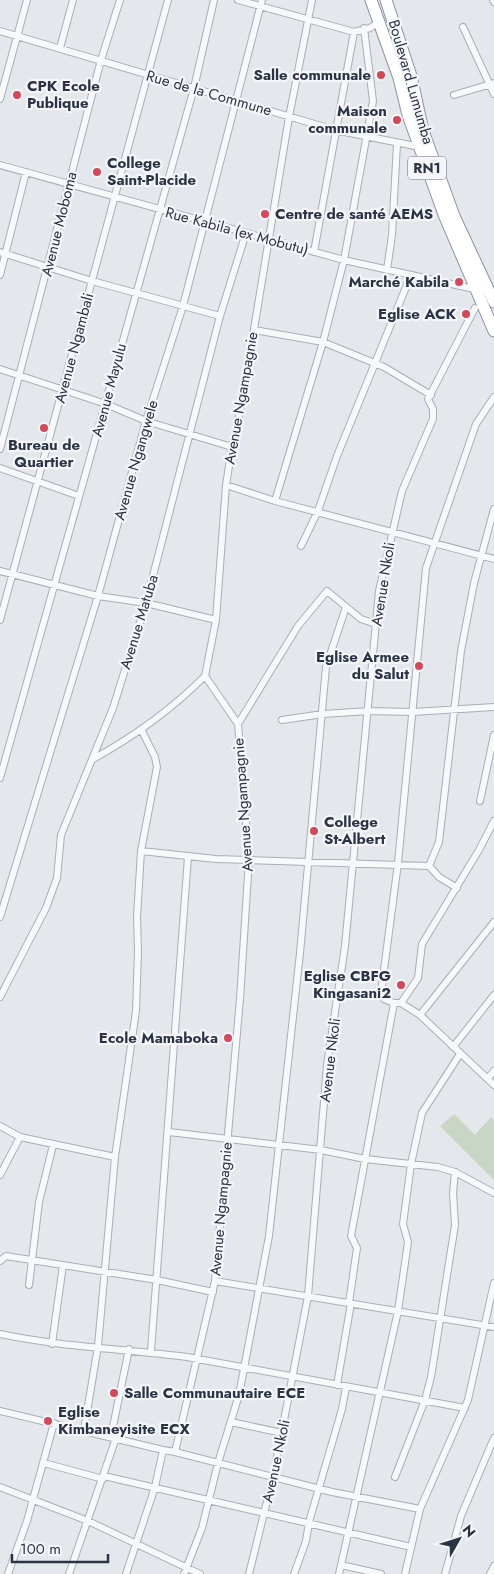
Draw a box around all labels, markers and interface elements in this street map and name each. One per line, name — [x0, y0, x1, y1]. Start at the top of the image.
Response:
street label: Boulevard Lumumba — [383, 17, 439, 147]
place label: Salle communale — [254, 64, 371, 86]
street label: Rue de la Commune — [144, 65, 275, 122]
marker: Salle communale — [375, 69, 387, 81]
place label: CPK Ecole Publique — [27, 75, 100, 114]
marker: CPK Ecole Publique — [11, 89, 23, 101]
place label: Maison communale — [308, 100, 387, 139]
marker: Maison communale — [391, 114, 403, 126]
place label: College Saint-Placide — [107, 152, 197, 191]
road number: RN1 — [408, 156, 446, 180]
marker: College Saint-Placide — [91, 166, 103, 178]
street label: Avenue Moboma — [35, 169, 83, 279]
street label: Rue Kabila (ex Mobutu) — [163, 201, 311, 261]
place label: Centre de santé AEMS — [275, 203, 433, 225]
marker: Centre de santé AEMS — [259, 208, 271, 220]
place label: Marché Kabila — [348, 271, 449, 293]
marker: Marché Kabila — [453, 276, 465, 288]
street label: Avenue Ngambali — [49, 290, 99, 406]
place label: Eglise ACK — [378, 303, 457, 325]
marker: Eglise ACK — [460, 308, 472, 320]
street label: Avenue Ngampagnie — [219, 330, 264, 466]
street label: Avenue Mayulu — [86, 341, 132, 439]
street label: Avenue Ngangwele — [108, 397, 164, 523]
marker: Bureau de Quartier — [38, 422, 50, 434]
place label: Bureau de Quartier — [8, 434, 80, 473]
street label: Avenue Nkoli — [366, 540, 400, 628]
street label: Avenue Matuba — [114, 572, 164, 672]
place label: Eglise Armee du Salut — [316, 646, 409, 685]
marker: Eglise Armee du Salut — [413, 660, 425, 672]
street label: Avenue Ngampagnie — [227, 737, 259, 873]
place label: College St-Albert — [324, 811, 386, 850]
marker: College St-Albert — [308, 825, 320, 837]
place label: Eglise CBFG Kingasani2 — [304, 965, 391, 1004]
marker: Eglise CBFG Kingasani2 — [395, 979, 407, 991]
street label: Avenue Nkoli — [314, 1017, 346, 1103]
place label: Ecole Mamaboka — [99, 1027, 218, 1049]
marker: Ecole Mamaboka — [222, 1032, 234, 1044]
street label: Avenue Ngampagnie — [204, 1141, 238, 1277]
place label: Salle Communautaire ECE — [124, 1382, 305, 1404]
marker: Salle Communautaire ECE — [108, 1387, 120, 1399]
place label: Eglise Kimbaneyisite ECX — [58, 1401, 190, 1440]
marker: Eglise Kimbaneyisite ECX — [42, 1415, 54, 1427]
street label: Avenue Nkoli — [256, 1417, 296, 1505]
north arrow — [434, 1514, 484, 1564]
text: N — [458, 1520, 480, 1541]
scale bar — [12, 1532, 109, 1564]
text: 100 m — [20, 1538, 61, 1560]

